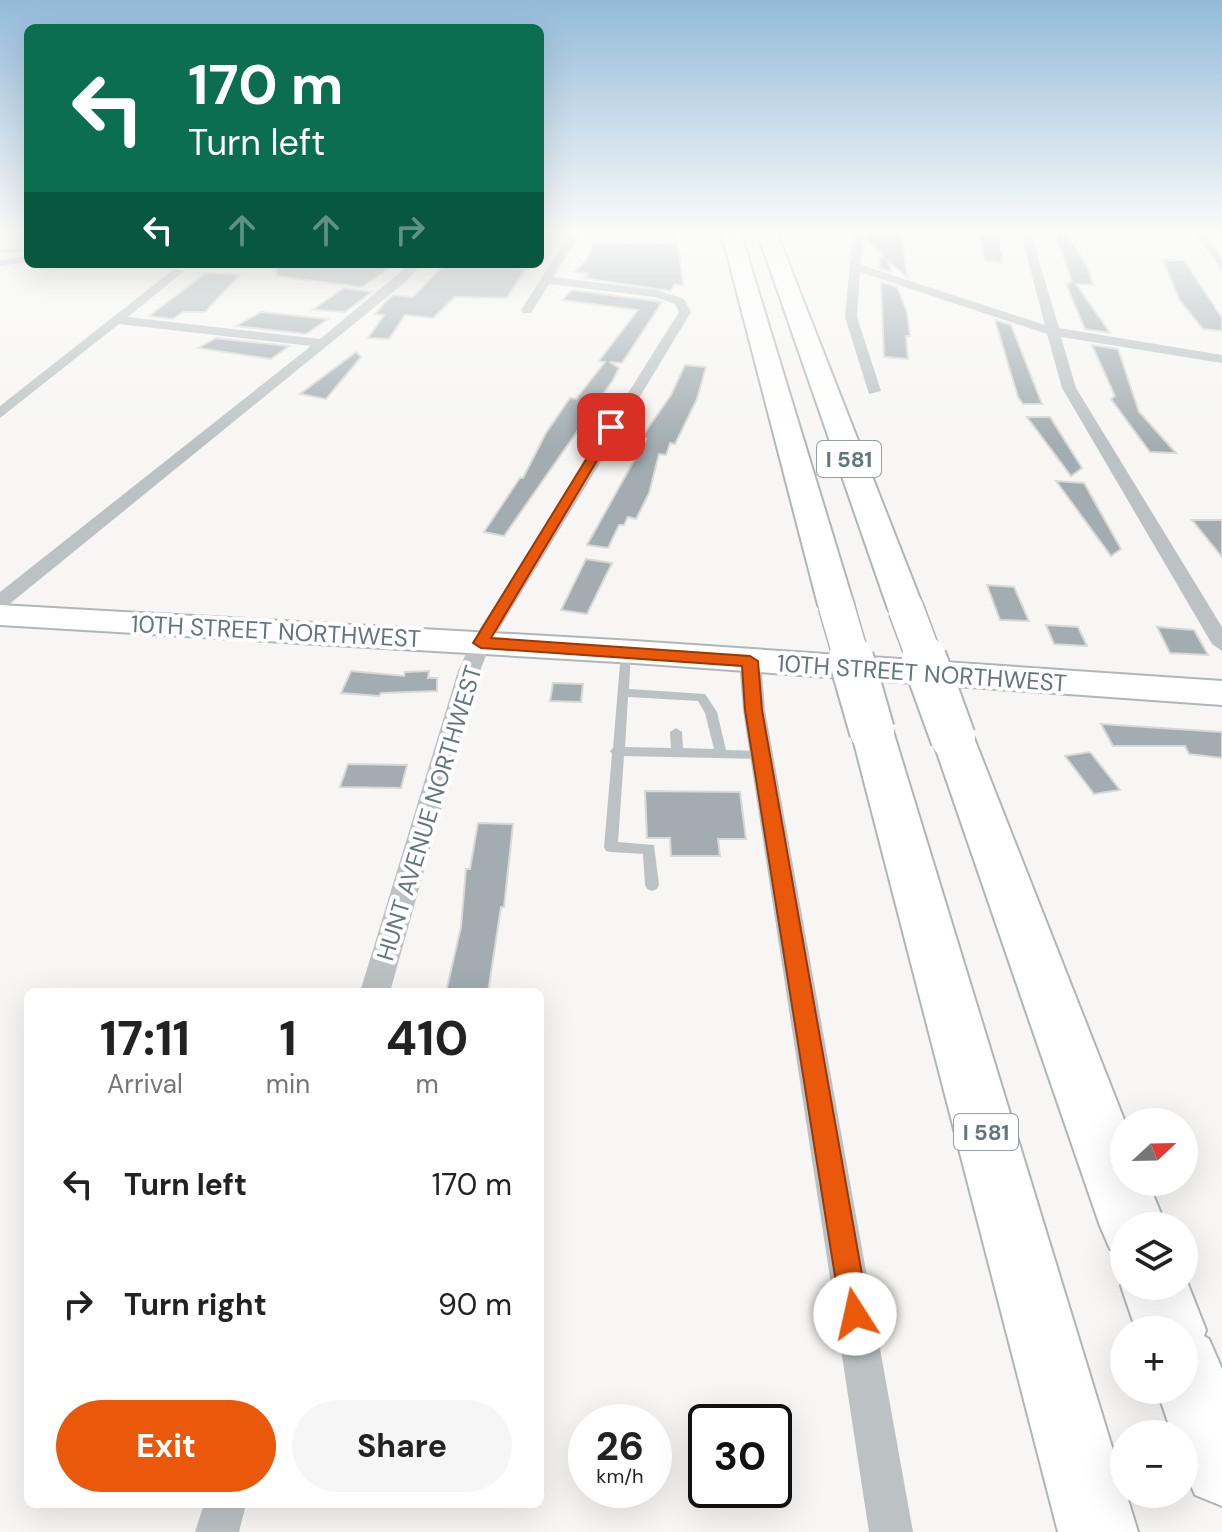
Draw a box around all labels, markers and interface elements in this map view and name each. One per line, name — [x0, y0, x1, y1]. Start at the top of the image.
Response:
text: 170 m — [188, 48, 343, 121]
icon: left — [56, 56, 160, 160]
text: Turn left — [188, 119, 325, 166]
icon: left — [136, 208, 180, 252]
icon: ahead — [220, 208, 264, 252]
icon: ahead — [304, 208, 348, 252]
icon: right — [388, 208, 432, 252]
pin — [577, 393, 645, 461]
icon: arrive — [589, 405, 633, 449]
road number: I 581 — [817, 441, 881, 477]
street label: 10TH STREET NORTHWEST — [130, 608, 422, 654]
street label: 10TH STREET NORTHWEST — [776, 647, 1068, 699]
street label: HUNT AVENUE NORTHWEST — [369, 662, 489, 964]
text: 17:11 — [100, 1007, 190, 1070]
text: 1 — [279, 1007, 297, 1070]
text: 410 — [386, 1007, 468, 1070]
text: Arrival — [107, 1067, 183, 1101]
text: min — [266, 1067, 310, 1101]
text: m — [415, 1067, 439, 1101]
north arrow — [1110, 1108, 1198, 1196]
map controls — [1110, 1108, 1198, 1508]
road number: I 581 — [954, 1114, 1018, 1150]
icon: left — [56, 1162, 100, 1206]
text: Turn left — [124, 1165, 247, 1204]
text: 170 m — [432, 1165, 512, 1204]
button: layers — [1110, 1212, 1198, 1300]
position arrow — [813, 1272, 897, 1356]
icon: right — [56, 1282, 100, 1326]
text: Turn right — [124, 1285, 267, 1324]
text: 90 m — [438, 1285, 512, 1324]
button: + — [1110, 1316, 1198, 1404]
button: Exit — [56, 1400, 276, 1492]
button: Share — [292, 1400, 512, 1492]
speed limit sign: 30 — [688, 1404, 792, 1508]
text: 26 — [596, 1420, 644, 1472]
button: − — [1110, 1420, 1198, 1508]
text: km/h — [596, 1463, 644, 1489]

